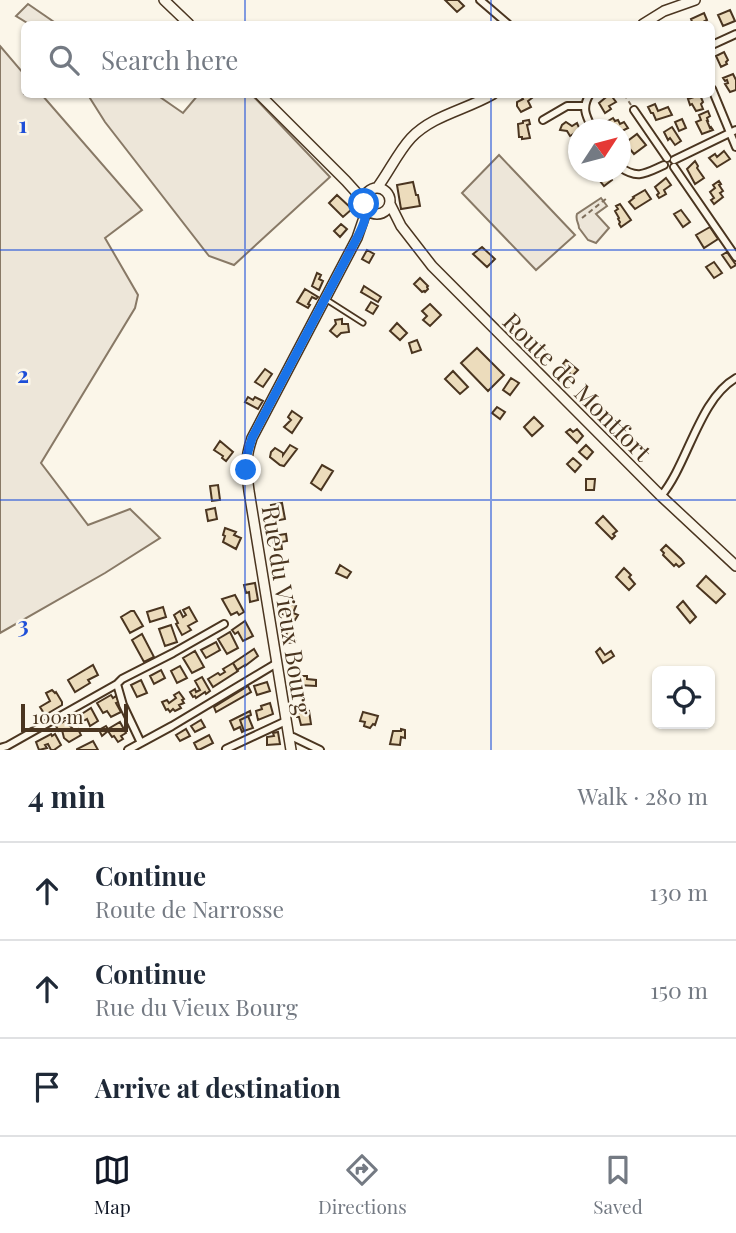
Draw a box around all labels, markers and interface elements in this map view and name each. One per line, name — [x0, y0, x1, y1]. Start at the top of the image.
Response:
search box — [21, 21, 715, 98]
icon: search — [45, 41, 83, 79]
text: Search here — [101, 42, 238, 77]
text: 1 — [19, 108, 28, 139]
north arrow — [568, 119, 631, 182]
route start — [348, 188, 379, 219]
street label: Route de Montfort — [497, 305, 660, 468]
text: 2 — [17, 358, 29, 389]
route end — [230, 454, 261, 485]
street label: Rue du Vieux Bourg — [256, 503, 320, 717]
text: 3 — [17, 608, 29, 639]
map controls — [652, 666, 715, 729]
button: locate — [652, 666, 715, 729]
scale bar — [21, 701, 128, 733]
text: 100 m — [32, 703, 83, 729]
text: 4 min — [28, 776, 106, 816]
text: Walk · 280 m — [577, 780, 708, 811]
text: Continue — [95, 858, 206, 893]
icon: ahead — [28, 872, 66, 910]
text: 130 m — [650, 876, 708, 907]
text: Route de Narrosse — [95, 893, 284, 924]
text: Continue — [95, 956, 206, 991]
icon: ahead — [28, 970, 66, 1008]
text: 150 m — [650, 974, 708, 1005]
text: Rue du Vieux Bourg — [95, 991, 298, 1022]
icon: arrive — [28, 1068, 66, 1106]
text: Arrive at destination — [95, 1070, 341, 1105]
tab: Map — [93, 1151, 131, 1219]
tab: Directions — [318, 1151, 407, 1219]
tab: Saved — [593, 1151, 643, 1219]

